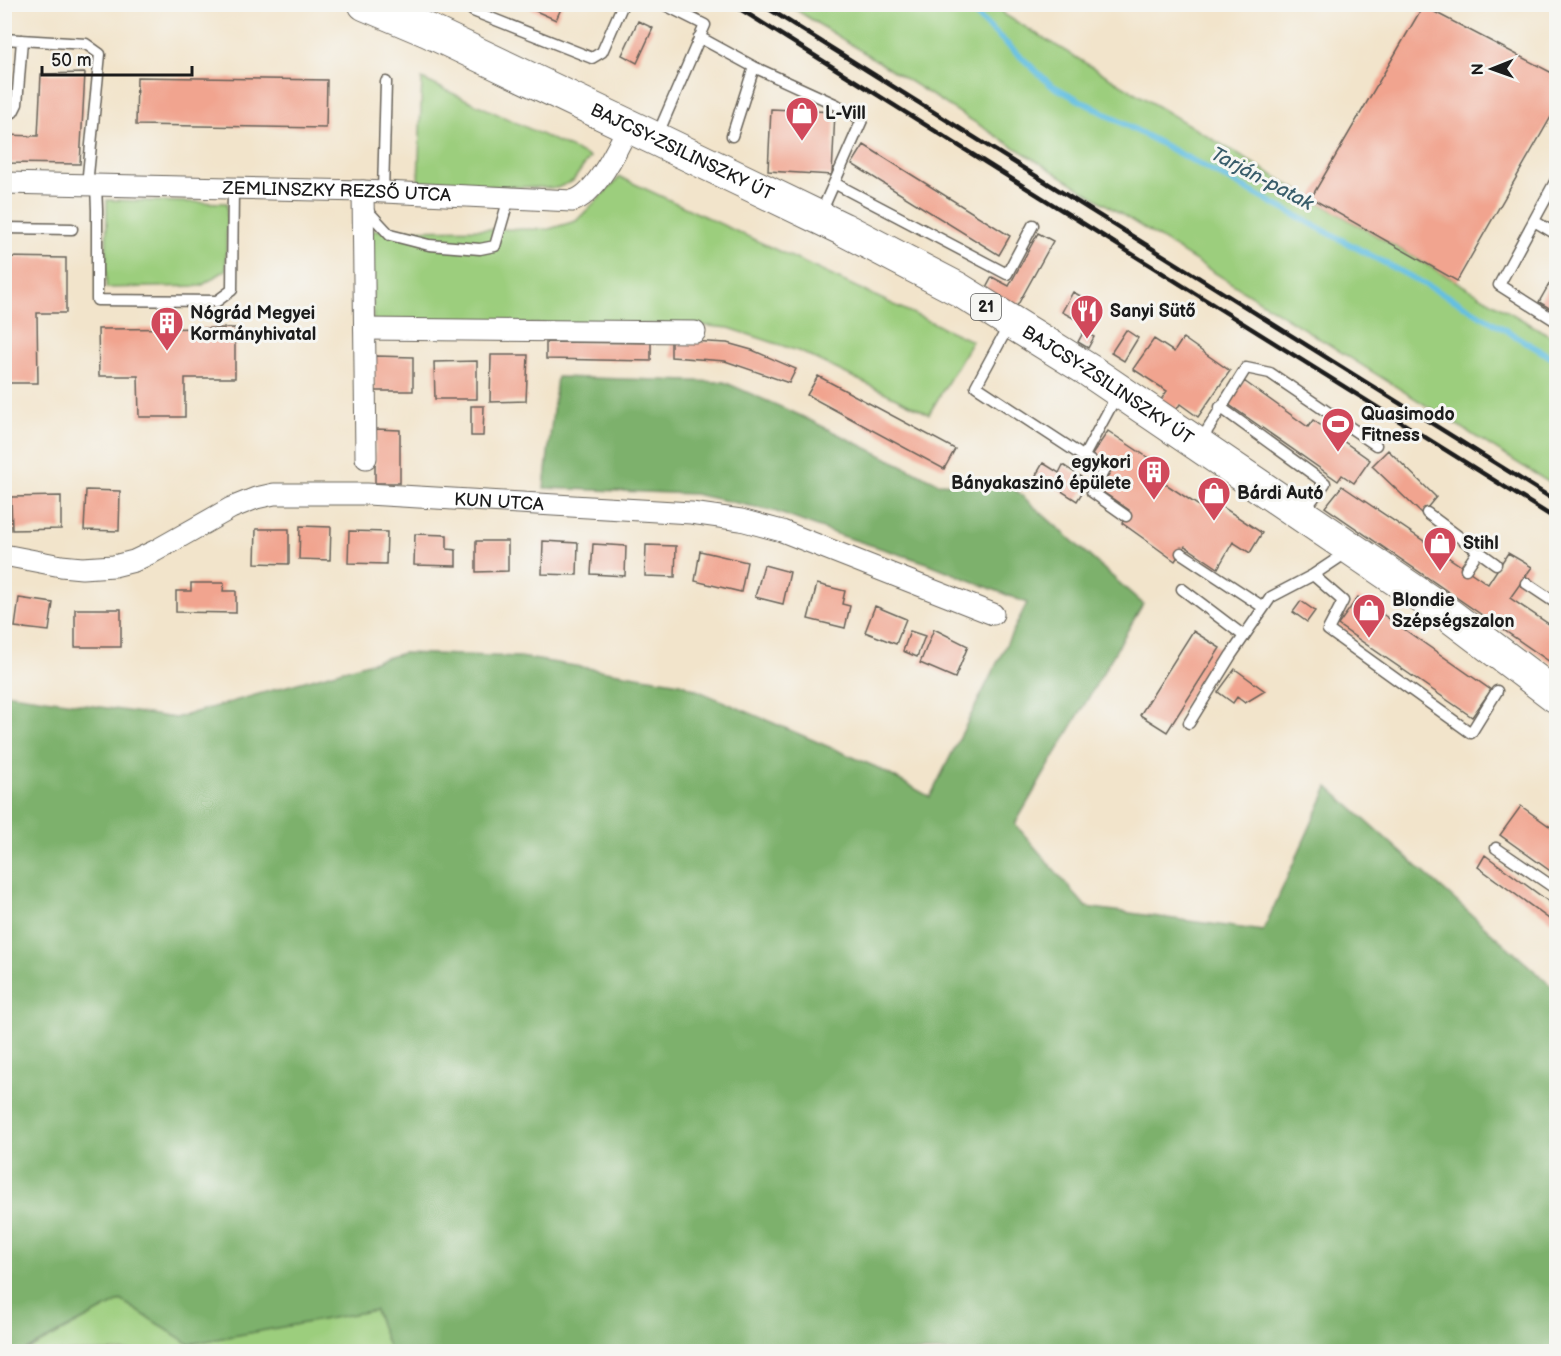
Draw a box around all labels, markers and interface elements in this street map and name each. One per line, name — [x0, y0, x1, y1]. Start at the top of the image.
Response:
scale bar — [42, 39, 192, 77]
north arrow — [1462, 39, 1522, 99]
text: 50 m — [51, 50, 92, 71]
text: N — [1469, 63, 1488, 75]
shop icon: L-Vill — [784, 95, 820, 142]
street label: BAJCSY-ZSILINSZKY ÚT — [587, 99, 777, 205]
place label: L-Vill — [825, 103, 866, 124]
water label: Tarján-patak — [1207, 142, 1318, 217]
street label: ZEMLINSZKY REZSŐ UTCA — [221, 177, 452, 206]
restaurant icon: Sanyi Sütő — [1069, 293, 1105, 340]
road number: 21 — [971, 294, 1001, 320]
place label: Sanyi Sütő — [1110, 301, 1196, 322]
place label: Nógrád Megyei Kormányhivatal — [190, 303, 316, 345]
building icon: Nógrád Megyei Kormányhivatal — [149, 305, 185, 352]
street label: BAJCSY-ZSILINSZKY ÚT — [1018, 321, 1198, 449]
place label: Quasimodo Fitness — [1361, 404, 1455, 446]
sports icon: Quasimodo Fitness — [1320, 406, 1356, 453]
place label: egykori Bányakaszinó épülete — [951, 452, 1131, 494]
building icon: egykori Bányakaszinó épülete — [1136, 454, 1172, 501]
shop icon: Bárdi Autó — [1196, 475, 1232, 522]
place label: Bárdi Autó — [1237, 483, 1323, 504]
street label: KUN UTCA — [454, 489, 544, 515]
shop icon: Stihl — [1422, 525, 1458, 572]
place label: Stihl — [1463, 533, 1499, 554]
place label: Blondie Szépségszalon — [1392, 590, 1515, 632]
shop icon: Blondie Szépségszalon — [1351, 592, 1387, 639]

